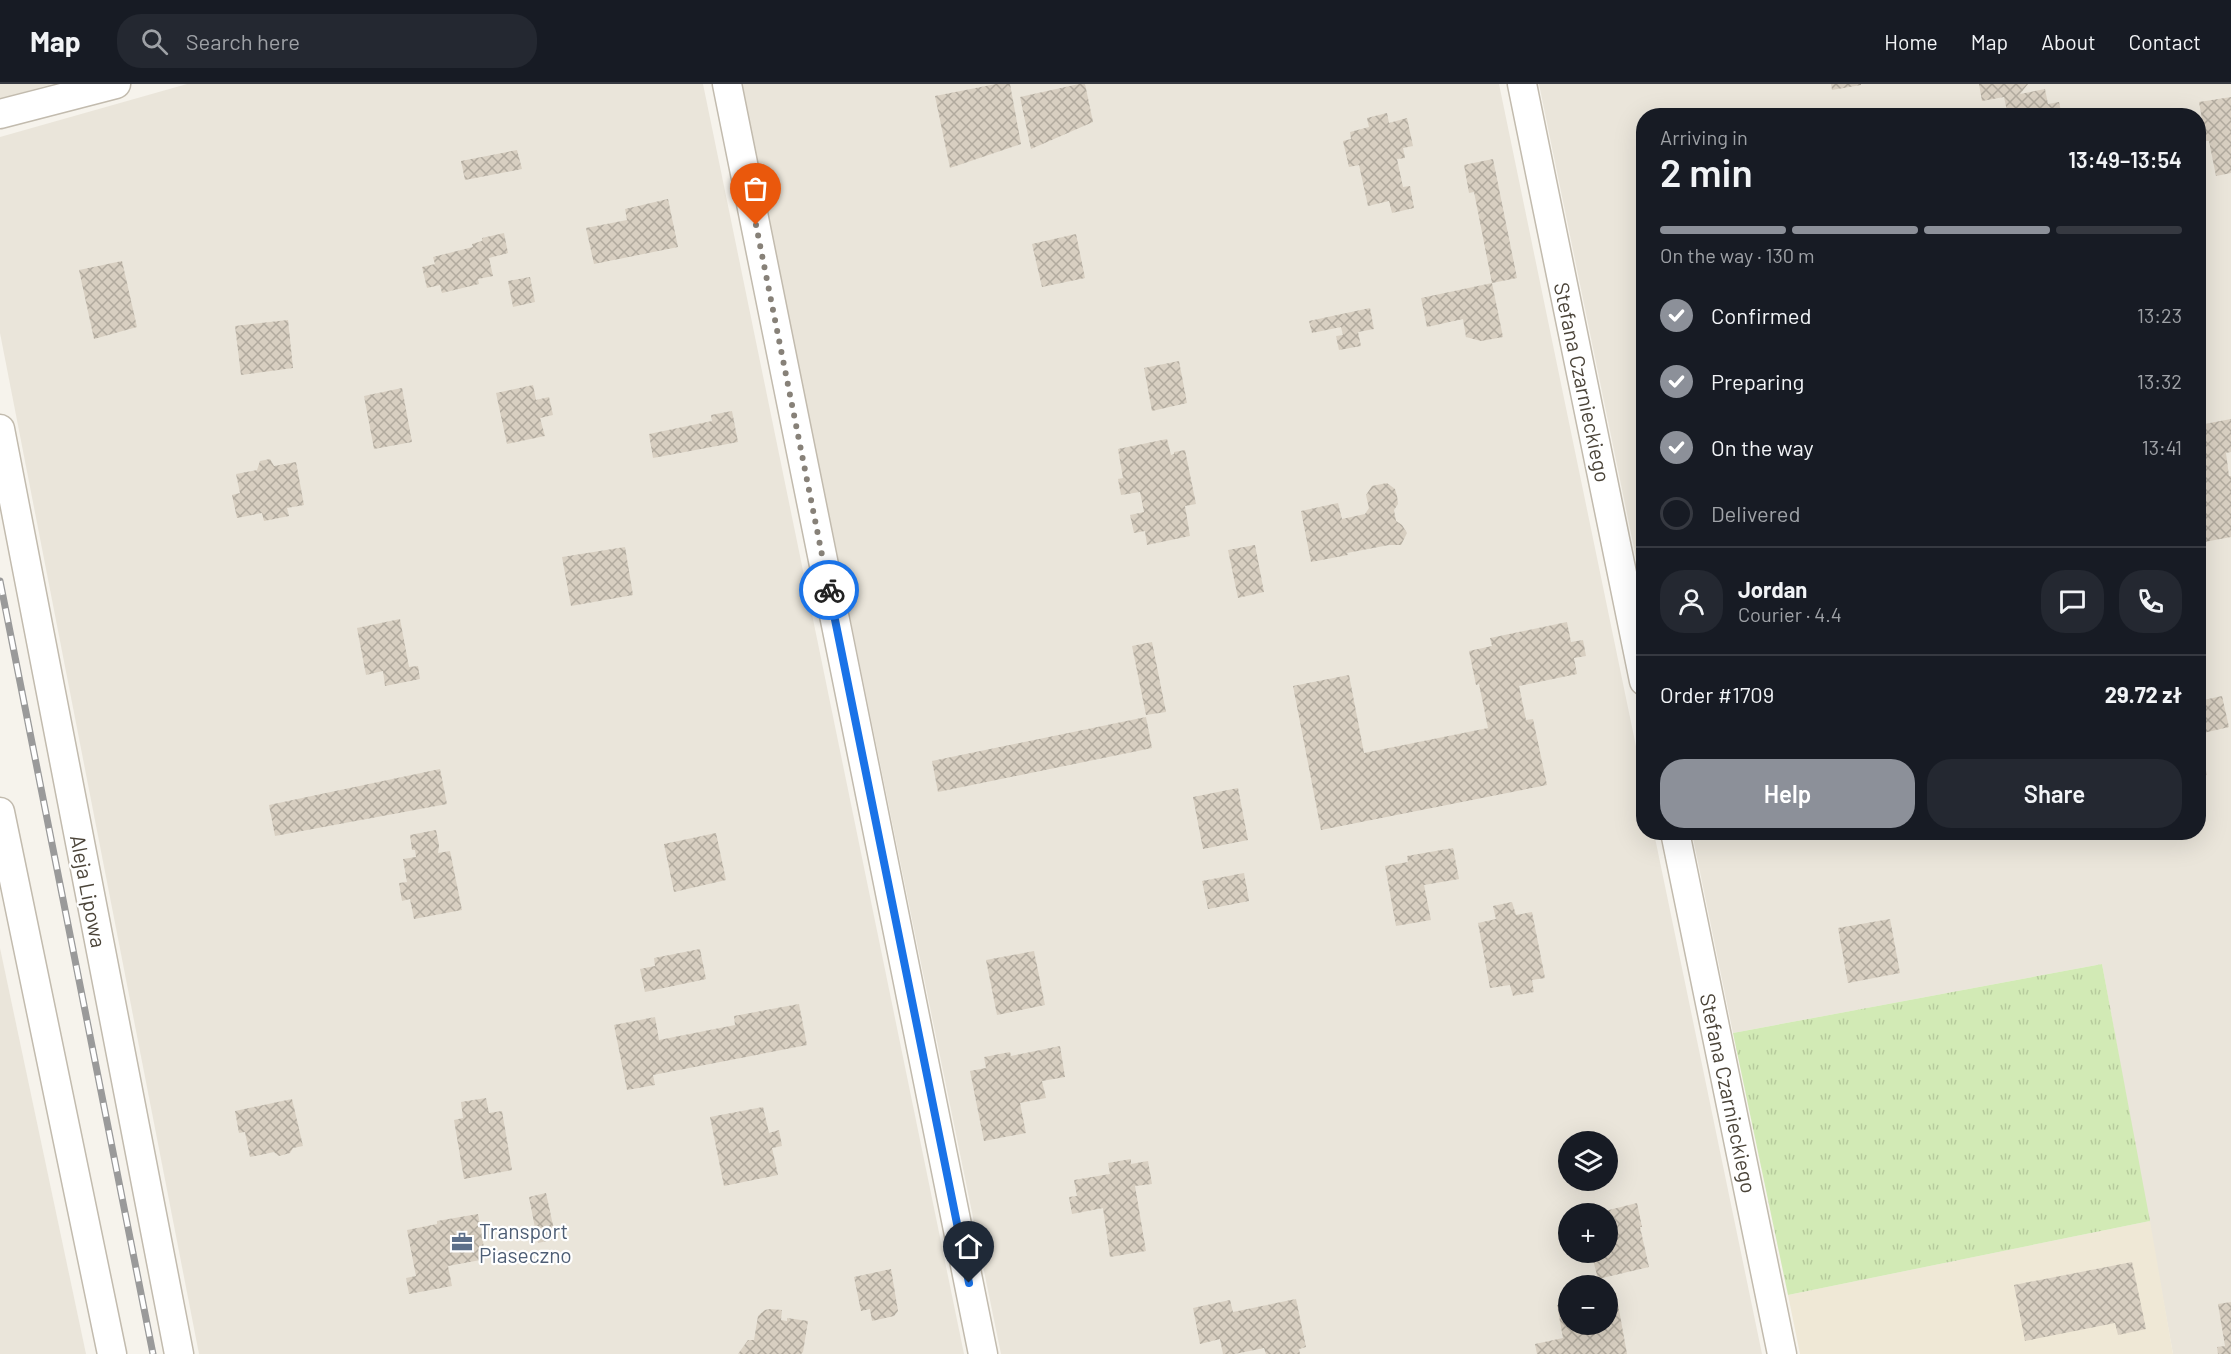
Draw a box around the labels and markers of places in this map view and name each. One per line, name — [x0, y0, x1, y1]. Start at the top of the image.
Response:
pin — [730, 163, 781, 225]
place label: Transport Piaseczno — [479, 1218, 572, 1267]
pin — [943, 1221, 994, 1283]
office icon: Transport Piaseczno — [450, 1230, 474, 1254]

